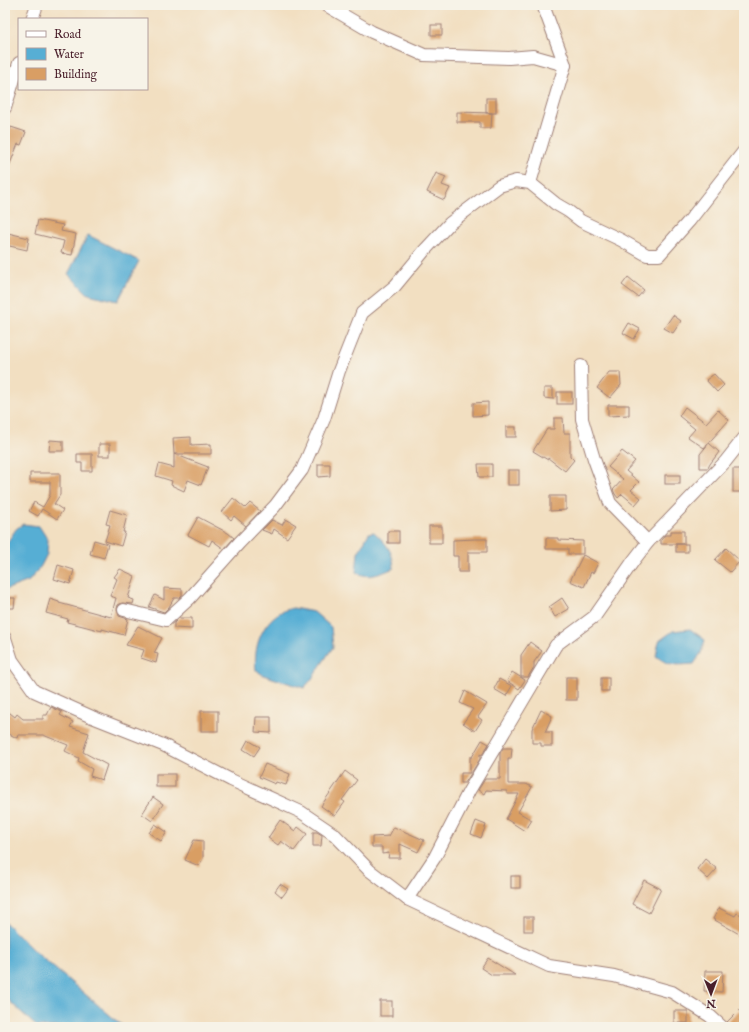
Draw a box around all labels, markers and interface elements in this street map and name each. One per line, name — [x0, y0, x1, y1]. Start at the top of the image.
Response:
legend — [18, 18, 148, 90]
text: Road — [54, 27, 82, 42]
text: Water — [54, 47, 85, 62]
text: Building — [54, 67, 98, 82]
north arrow — [691, 974, 731, 1014]
text: N — [706, 996, 717, 1010]

